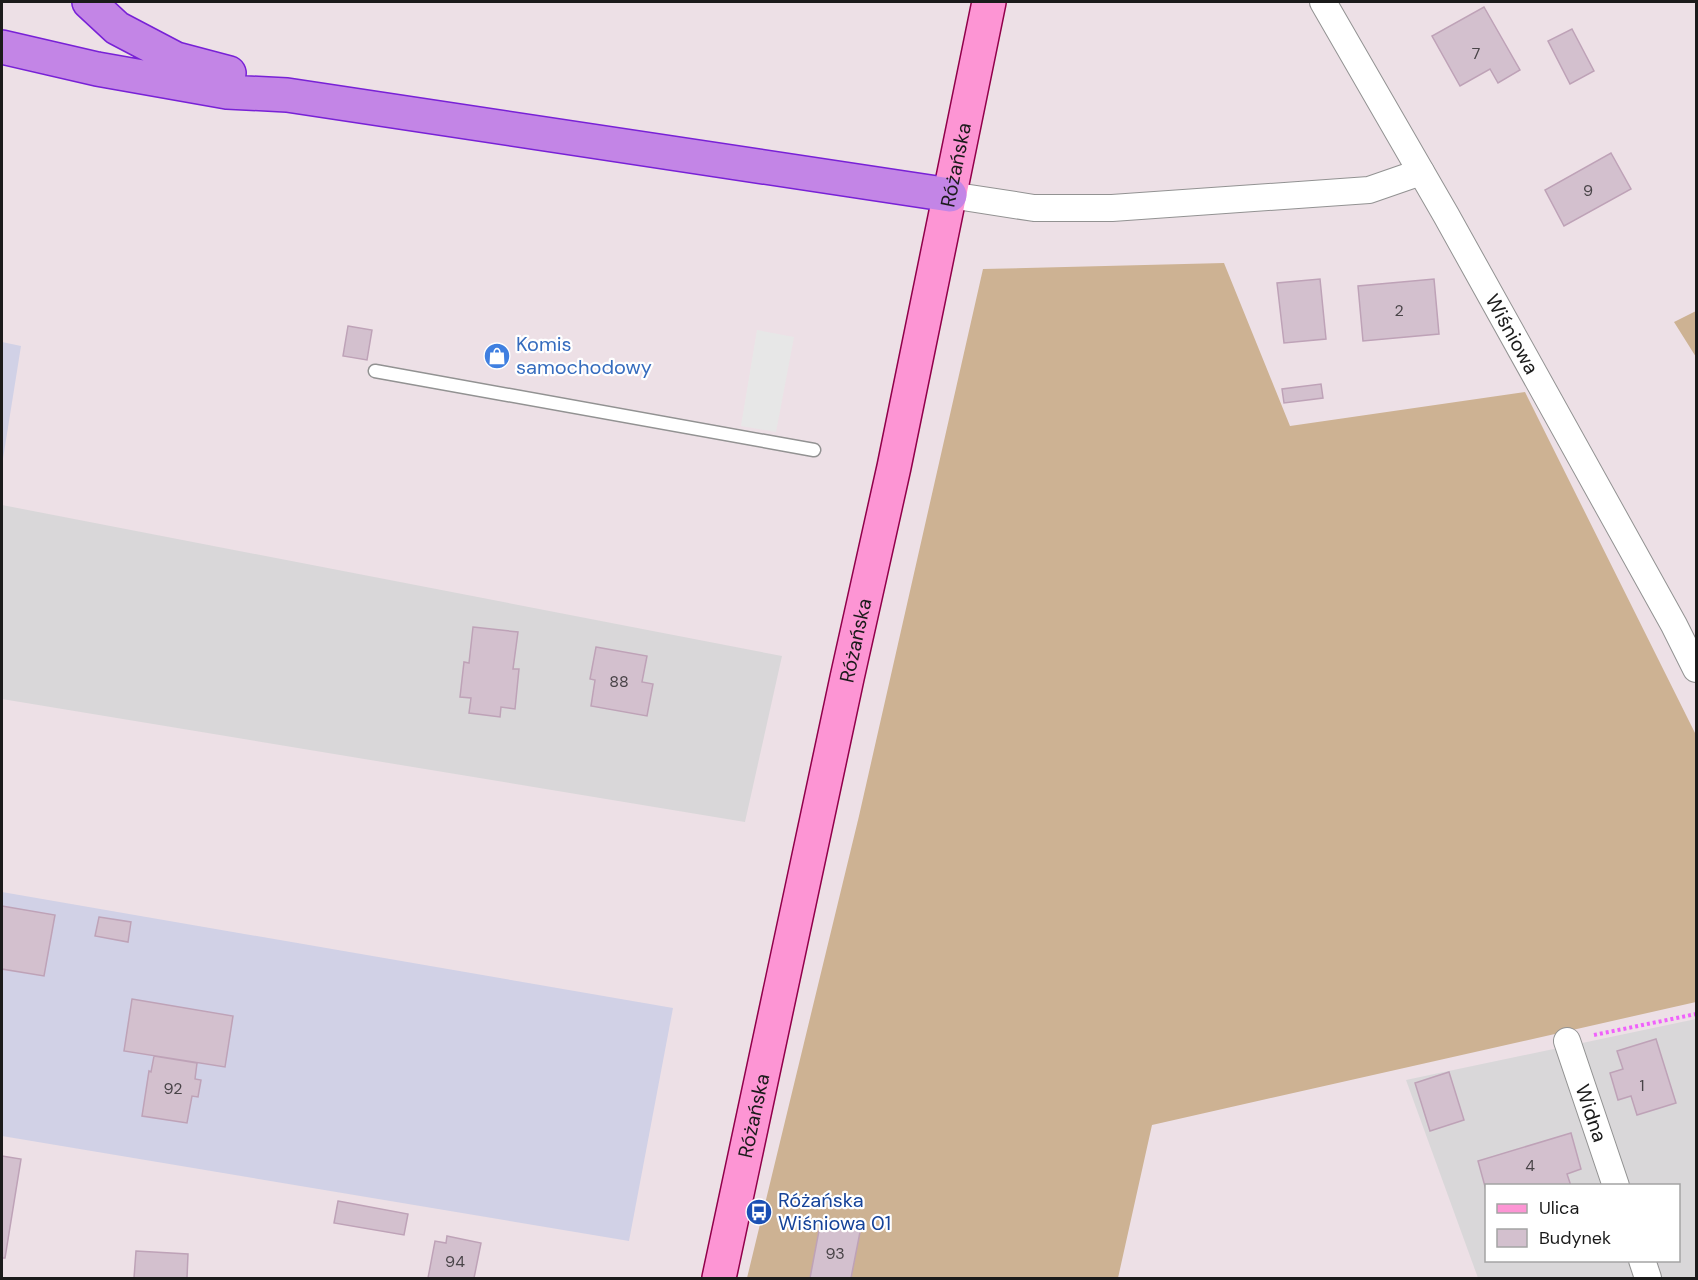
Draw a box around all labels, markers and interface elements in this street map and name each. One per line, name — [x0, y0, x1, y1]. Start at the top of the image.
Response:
house number: 7 — [1472, 43, 1480, 64]
street label: Różańska — [934, 120, 977, 209]
house number: 9 — [1583, 180, 1593, 201]
street label: Wiśniowa — [1479, 289, 1545, 379]
house number: 2 — [1394, 300, 1404, 321]
place label: Komis samochodowy — [516, 331, 652, 380]
shop icon: Komis samochodowy — [482, 341, 512, 371]
street label: Różańska — [833, 596, 877, 685]
house number: 88 — [609, 671, 629, 692]
street label: Różańska — [732, 1071, 775, 1160]
house number: 1 — [1640, 1075, 1645, 1096]
house number: 92 — [164, 1078, 183, 1099]
street label: Widna — [1570, 1081, 1613, 1145]
house number: 4 — [1525, 1155, 1535, 1176]
legend — [1485, 1184, 1680, 1262]
place label: Różańska Wiśniowa 01 — [778, 1187, 891, 1236]
text: Ulica — [1539, 1196, 1579, 1220]
bus stop icon: Różańska Wiśniowa 01 — [744, 1197, 774, 1227]
text: Budynek — [1539, 1226, 1611, 1250]
house number: 93 — [825, 1243, 845, 1264]
house number: 94 — [445, 1251, 465, 1272]

